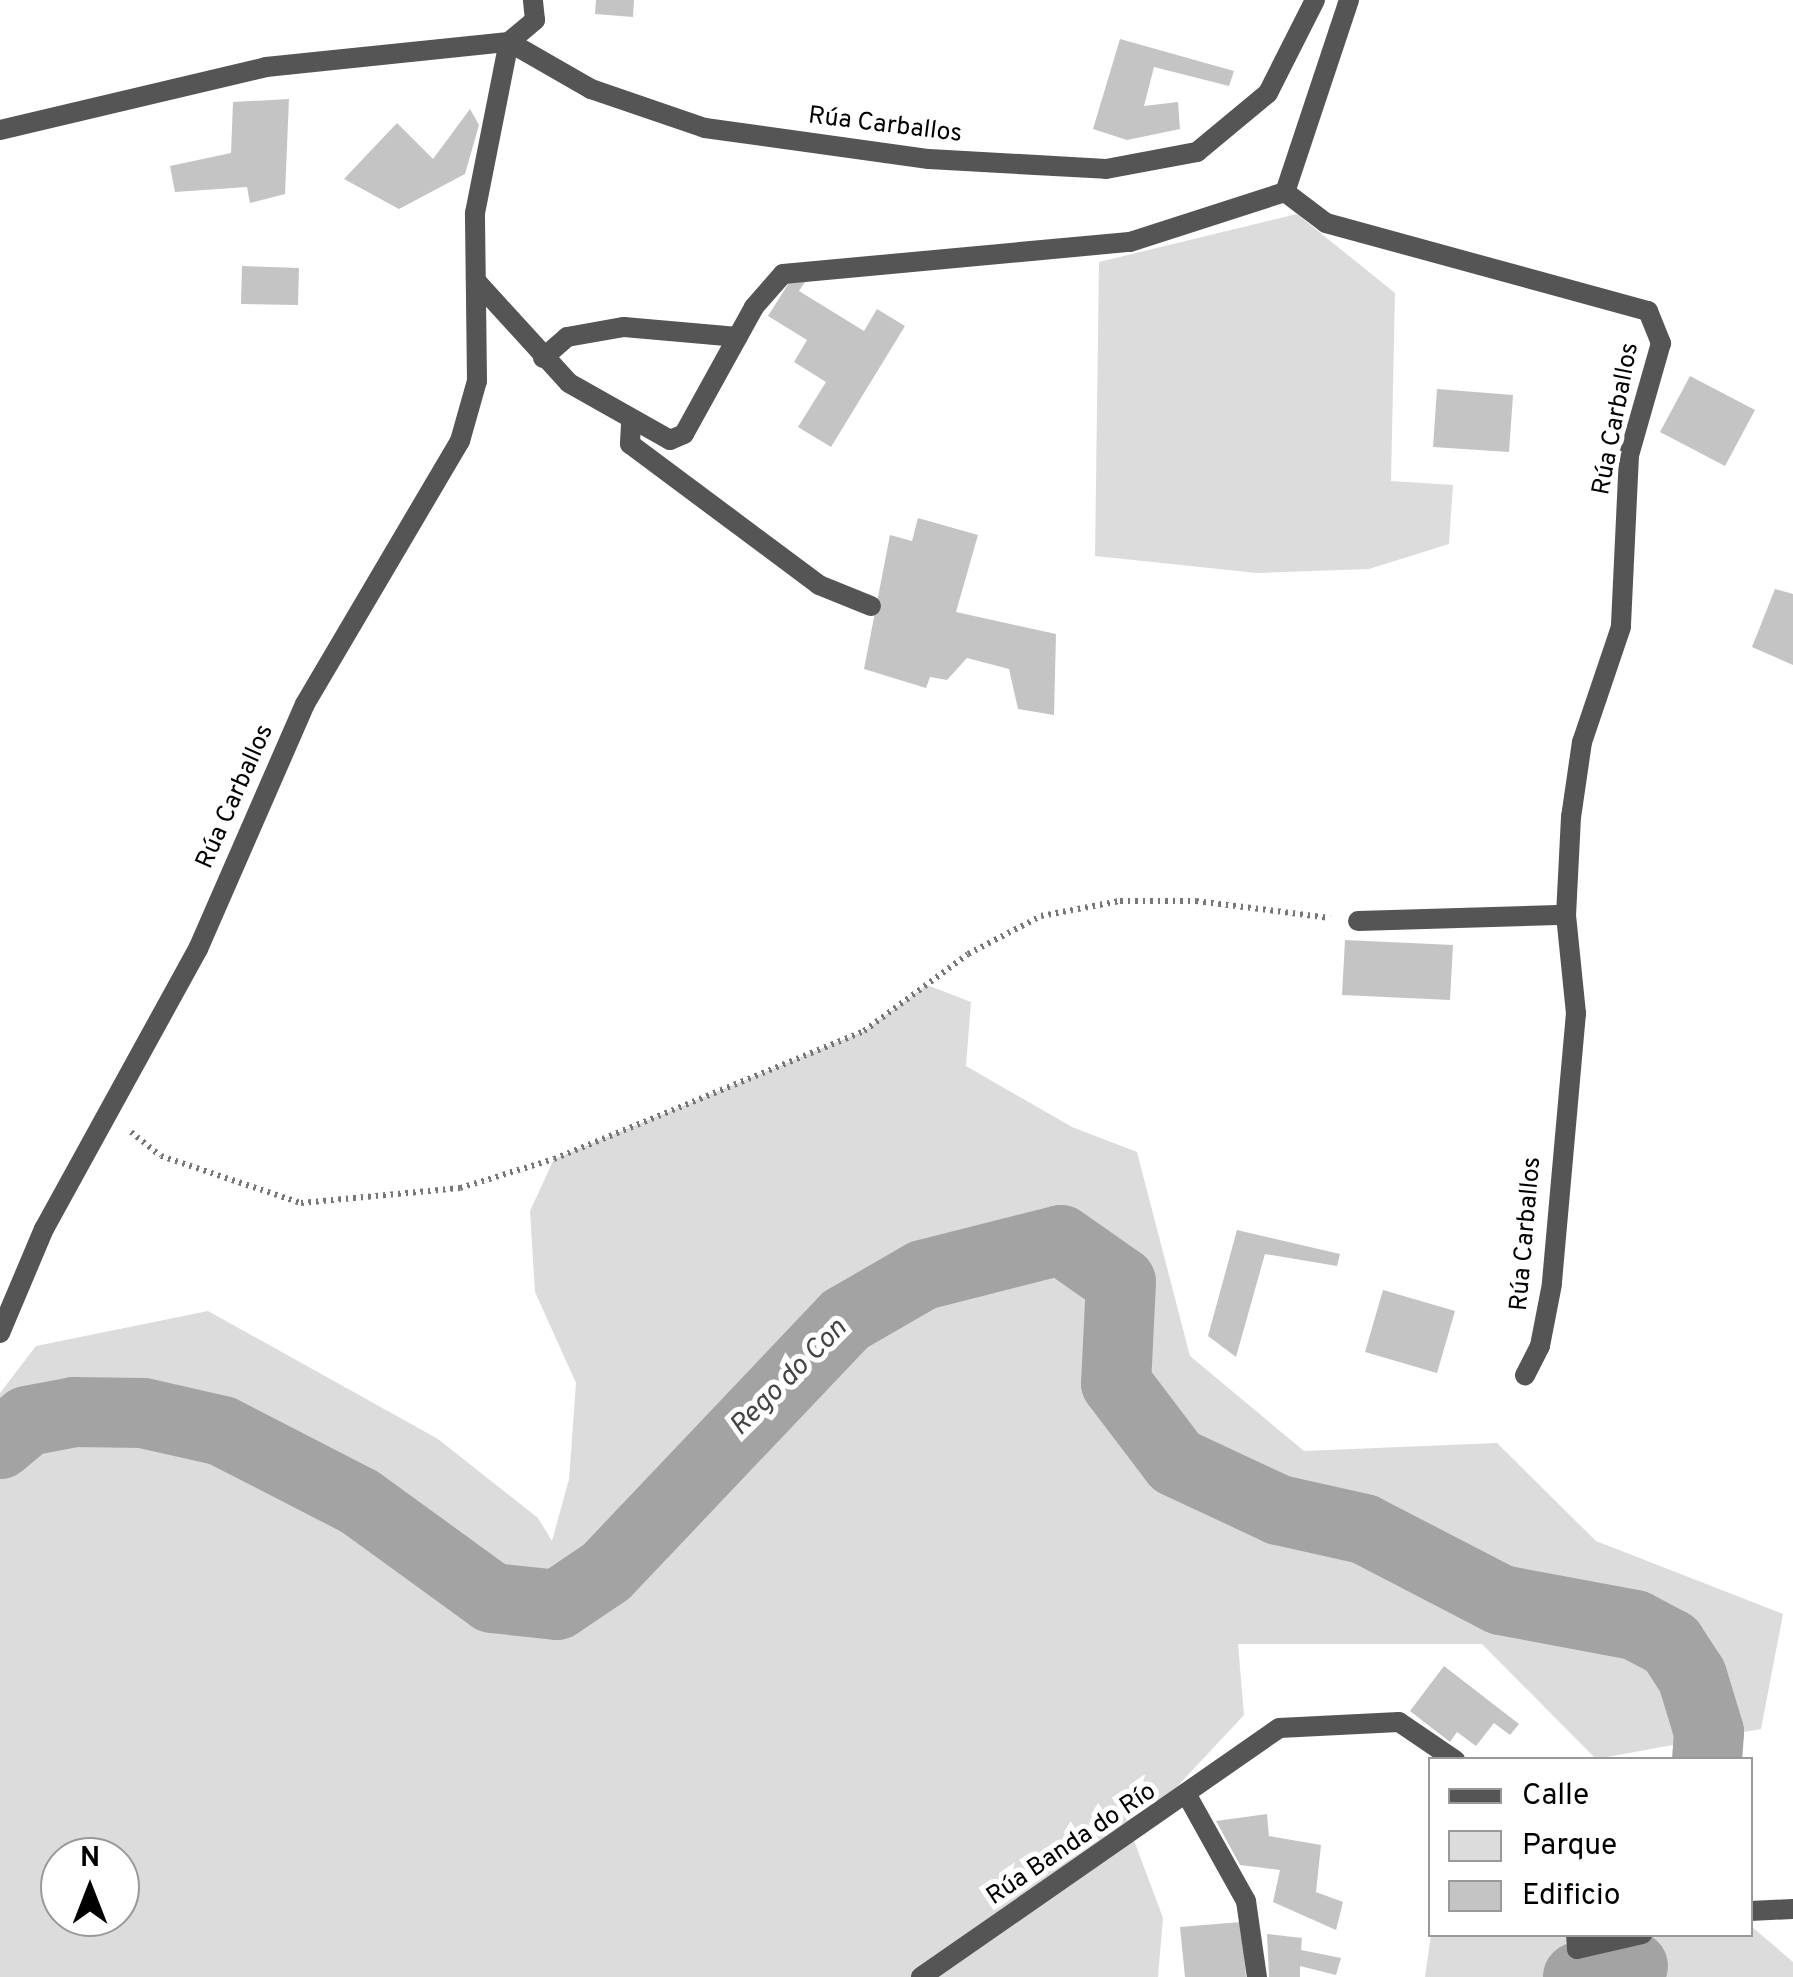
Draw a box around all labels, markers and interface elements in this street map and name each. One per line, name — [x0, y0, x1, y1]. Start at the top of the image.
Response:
street label: Rúa Carballos — [806, 102, 964, 150]
street label: Rúa Carballos — [1588, 340, 1646, 498]
street label: Rúa Carballos — [191, 720, 281, 874]
street label: Rúa Carballos — [1505, 1156, 1549, 1312]
water label: Rego do Con — [724, 1313, 854, 1443]
legend — [1428, 1757, 1753, 1937]
street label: Rúa Banda do Río — [982, 1777, 1162, 1913]
text: Calle — [1522, 1778, 1589, 1815]
text: Parque — [1522, 1828, 1617, 1865]
north arrow — [40, 1837, 140, 1937]
text: N — [80, 1841, 100, 1877]
text: Edificio — [1522, 1878, 1620, 1915]

